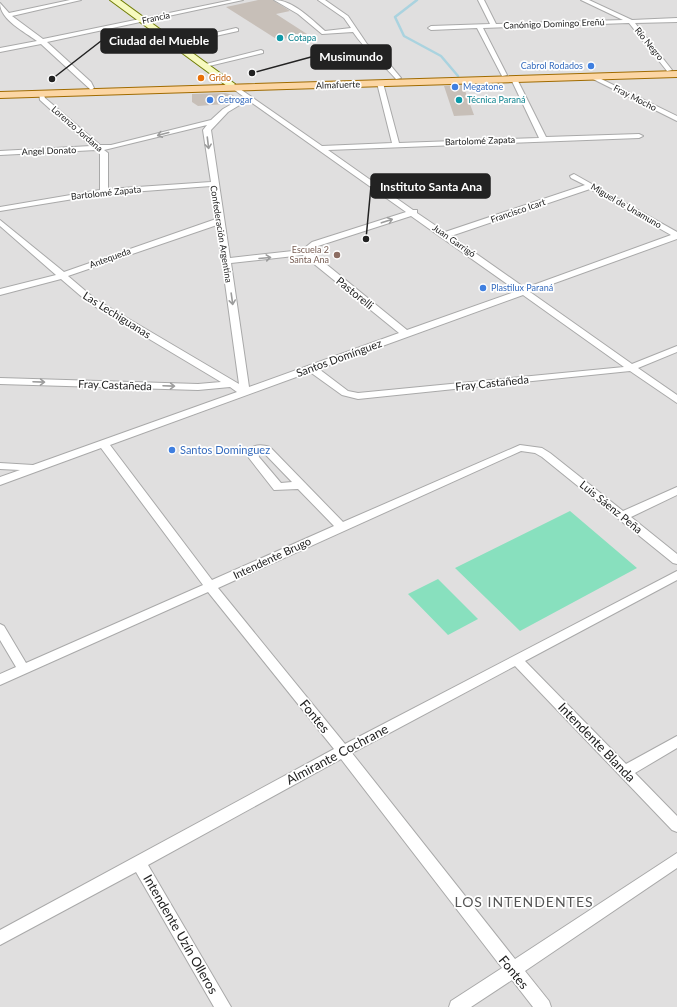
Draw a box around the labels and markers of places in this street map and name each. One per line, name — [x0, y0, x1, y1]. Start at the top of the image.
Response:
callout: Ciudad del Mueble — [101, 29, 217, 53]
place label: Cotapa — [288, 32, 316, 43]
marker: Cotapa — [275, 33, 285, 43]
callout: Musimundo — [311, 45, 391, 69]
place label: Cabrol Rodados — [521, 60, 583, 71]
marker: Cabrol Rodados — [586, 61, 596, 71]
place label: Grido — [209, 72, 231, 83]
marker: Grido — [196, 73, 206, 83]
place label: Megatone — [463, 81, 503, 92]
marker: Megatone — [450, 82, 460, 92]
place label: Cetrogar — [218, 94, 253, 105]
place label: Técnica Paraná — [467, 94, 525, 105]
marker: Cetrogar — [205, 95, 215, 105]
marker: Técnica Paraná — [454, 95, 464, 105]
callout: Instituto Santa Ana — [371, 174, 490, 198]
place label: Escuela 2 Santa Ana — [289, 244, 329, 265]
marker: Escuela 2 Santa Ana — [332, 250, 342, 260]
place label: Plastilux Paraná — [491, 282, 553, 293]
marker: Plastilux Paraná — [478, 283, 488, 293]
place label: Santos Dominguez — [180, 443, 270, 456]
marker: Santos Dominguez — [167, 445, 177, 455]

